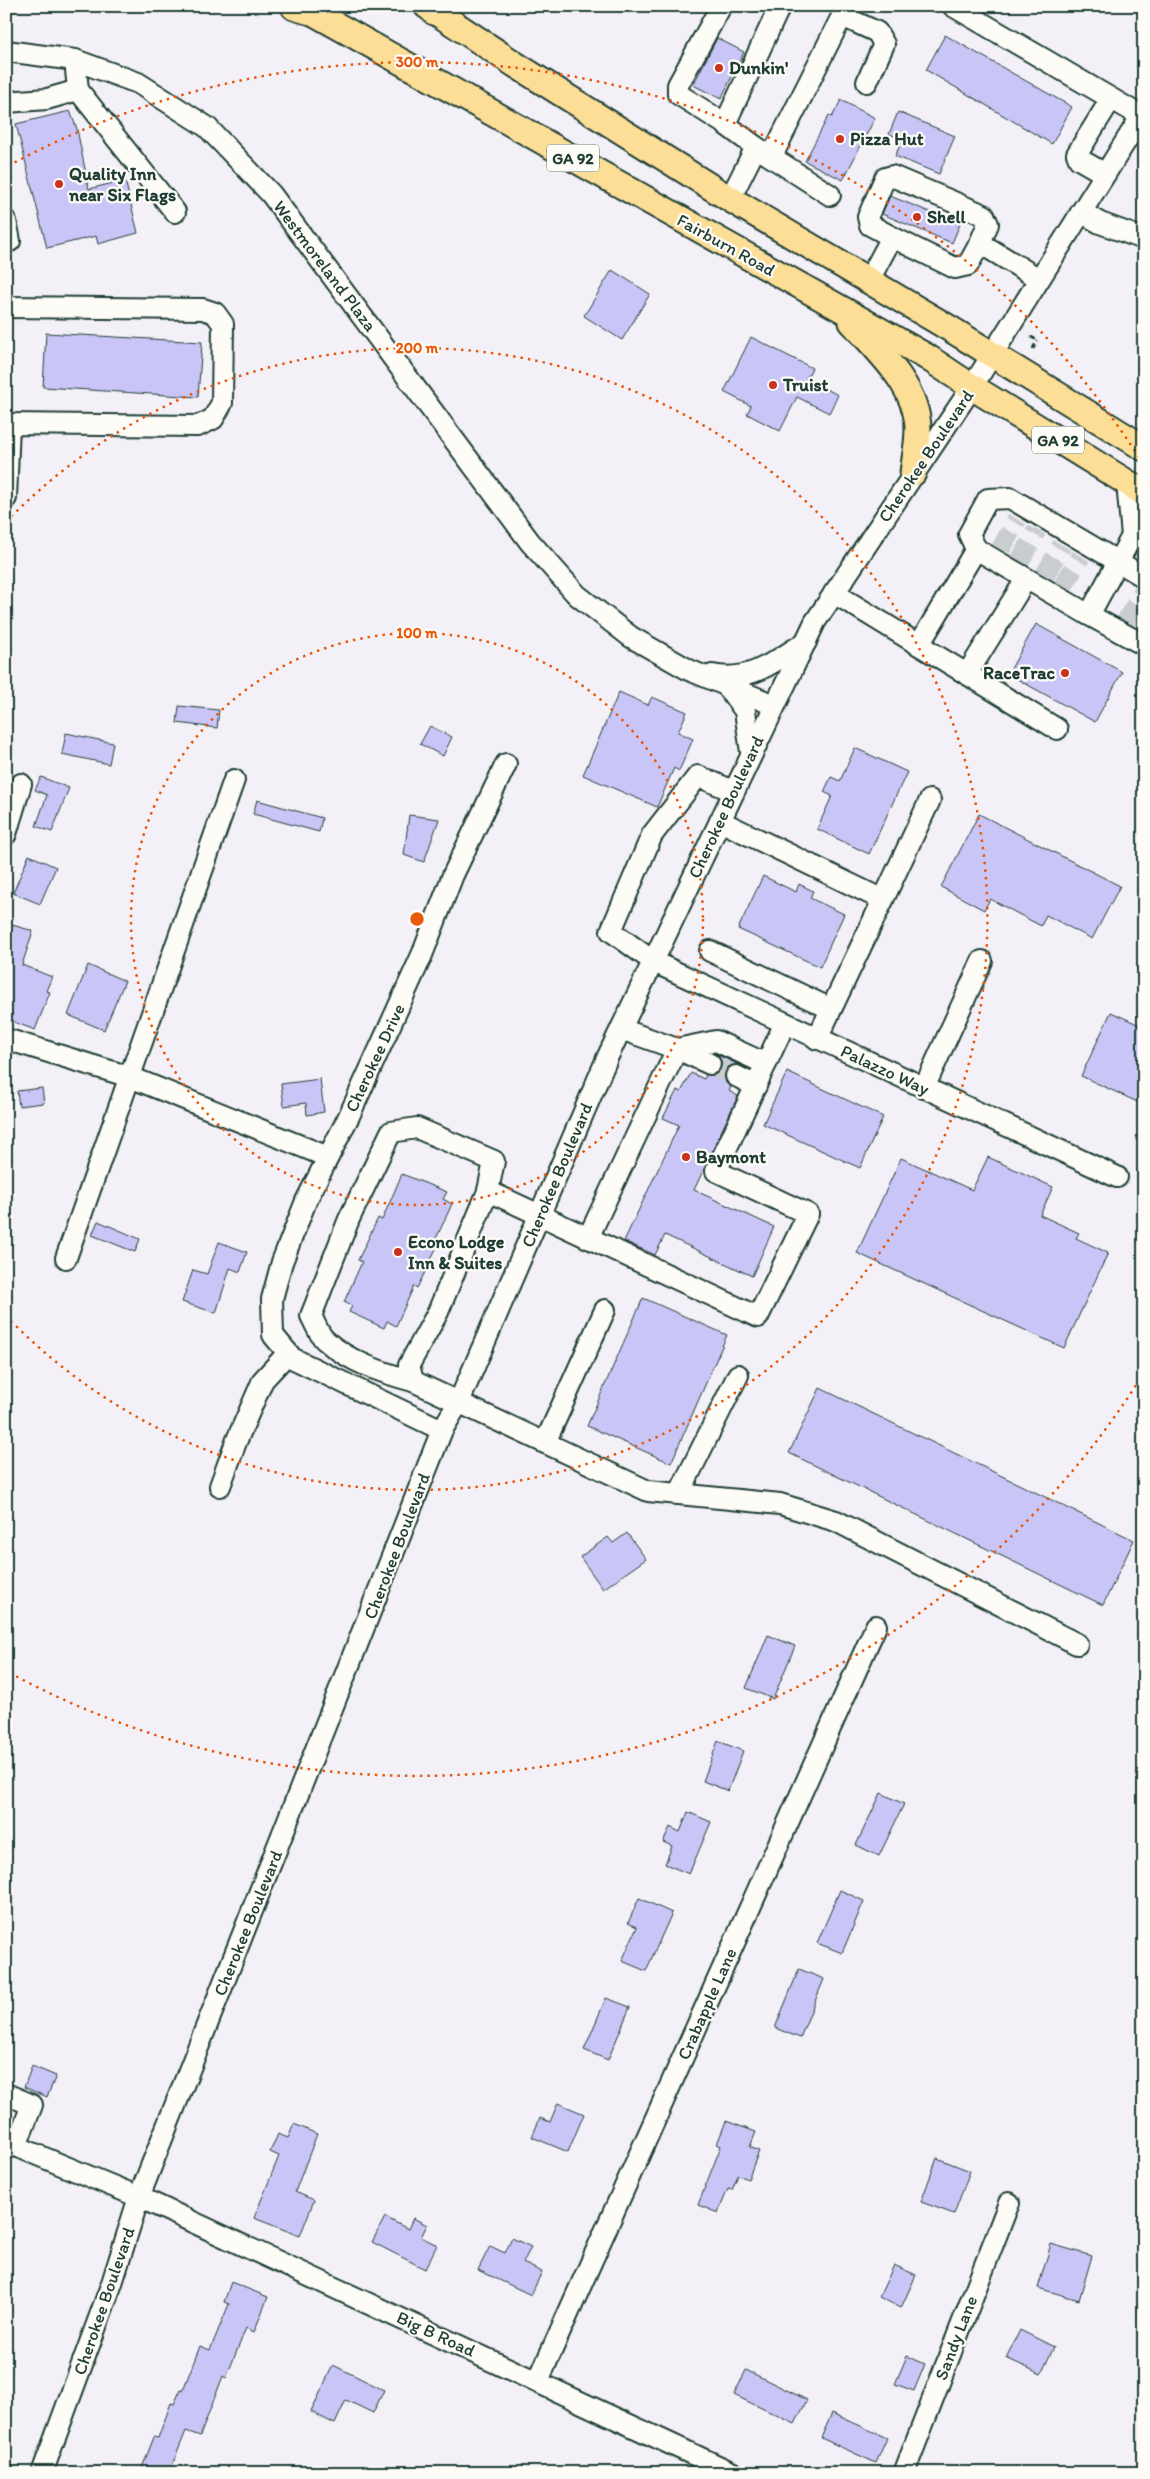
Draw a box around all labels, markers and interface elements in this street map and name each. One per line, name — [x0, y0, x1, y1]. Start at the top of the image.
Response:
text: 300 m — [396, 53, 439, 71]
place label: Dunkin' — [729, 57, 788, 79]
marker: Dunkin' — [713, 62, 725, 74]
place label: Pizza Hut — [850, 128, 924, 150]
marker: Pizza Hut — [834, 133, 846, 145]
road number: GA 92 — [547, 144, 599, 172]
place label: Quality Inn near Six Flags — [68, 163, 176, 206]
marker: Quality Inn near Six Flags — [53, 178, 65, 190]
street label: Westmoreland Plaza — [268, 196, 382, 337]
place label: Shell — [927, 206, 966, 228]
street label: Fairburn Road — [673, 209, 779, 281]
marker: Shell — [911, 211, 923, 223]
text: 200 m — [396, 339, 439, 357]
place label: Truist — [782, 374, 829, 396]
marker: Truist — [767, 379, 779, 391]
street label: Cherokee Boulevard — [874, 385, 979, 526]
road number: GA 92 — [1032, 426, 1084, 454]
text: 100 m — [396, 624, 438, 642]
place label: RaceTrac — [983, 662, 1056, 684]
marker: RaceTrac — [1059, 667, 1071, 679]
street label: Cherokee Boulevard — [683, 732, 769, 882]
centre of rings — [408, 910, 426, 928]
street label: Cherokee Drive — [340, 1000, 410, 1116]
street label: Palazzo Way — [837, 1040, 933, 1100]
street label: Cherokee Boulevard — [517, 1099, 597, 1251]
place label: Baymont — [696, 1146, 766, 1168]
marker: Baymont — [680, 1151, 692, 1163]
place label: Econo Lodge Inn & Suites — [408, 1231, 505, 1274]
marker: Econo Lodge Inn & Suites — [392, 1246, 404, 1258]
street label: Cherokee Boulevard — [359, 1470, 435, 1622]
street label: Cherokee Boulevard — [209, 1847, 287, 1999]
street label: Crabapple Lane — [672, 1945, 742, 2063]
street label: Cherokee Boulevard — [68, 2224, 140, 2378]
street label: Sandy Lane — [930, 2293, 982, 2383]
street label: Big B Road — [393, 2306, 479, 2362]

